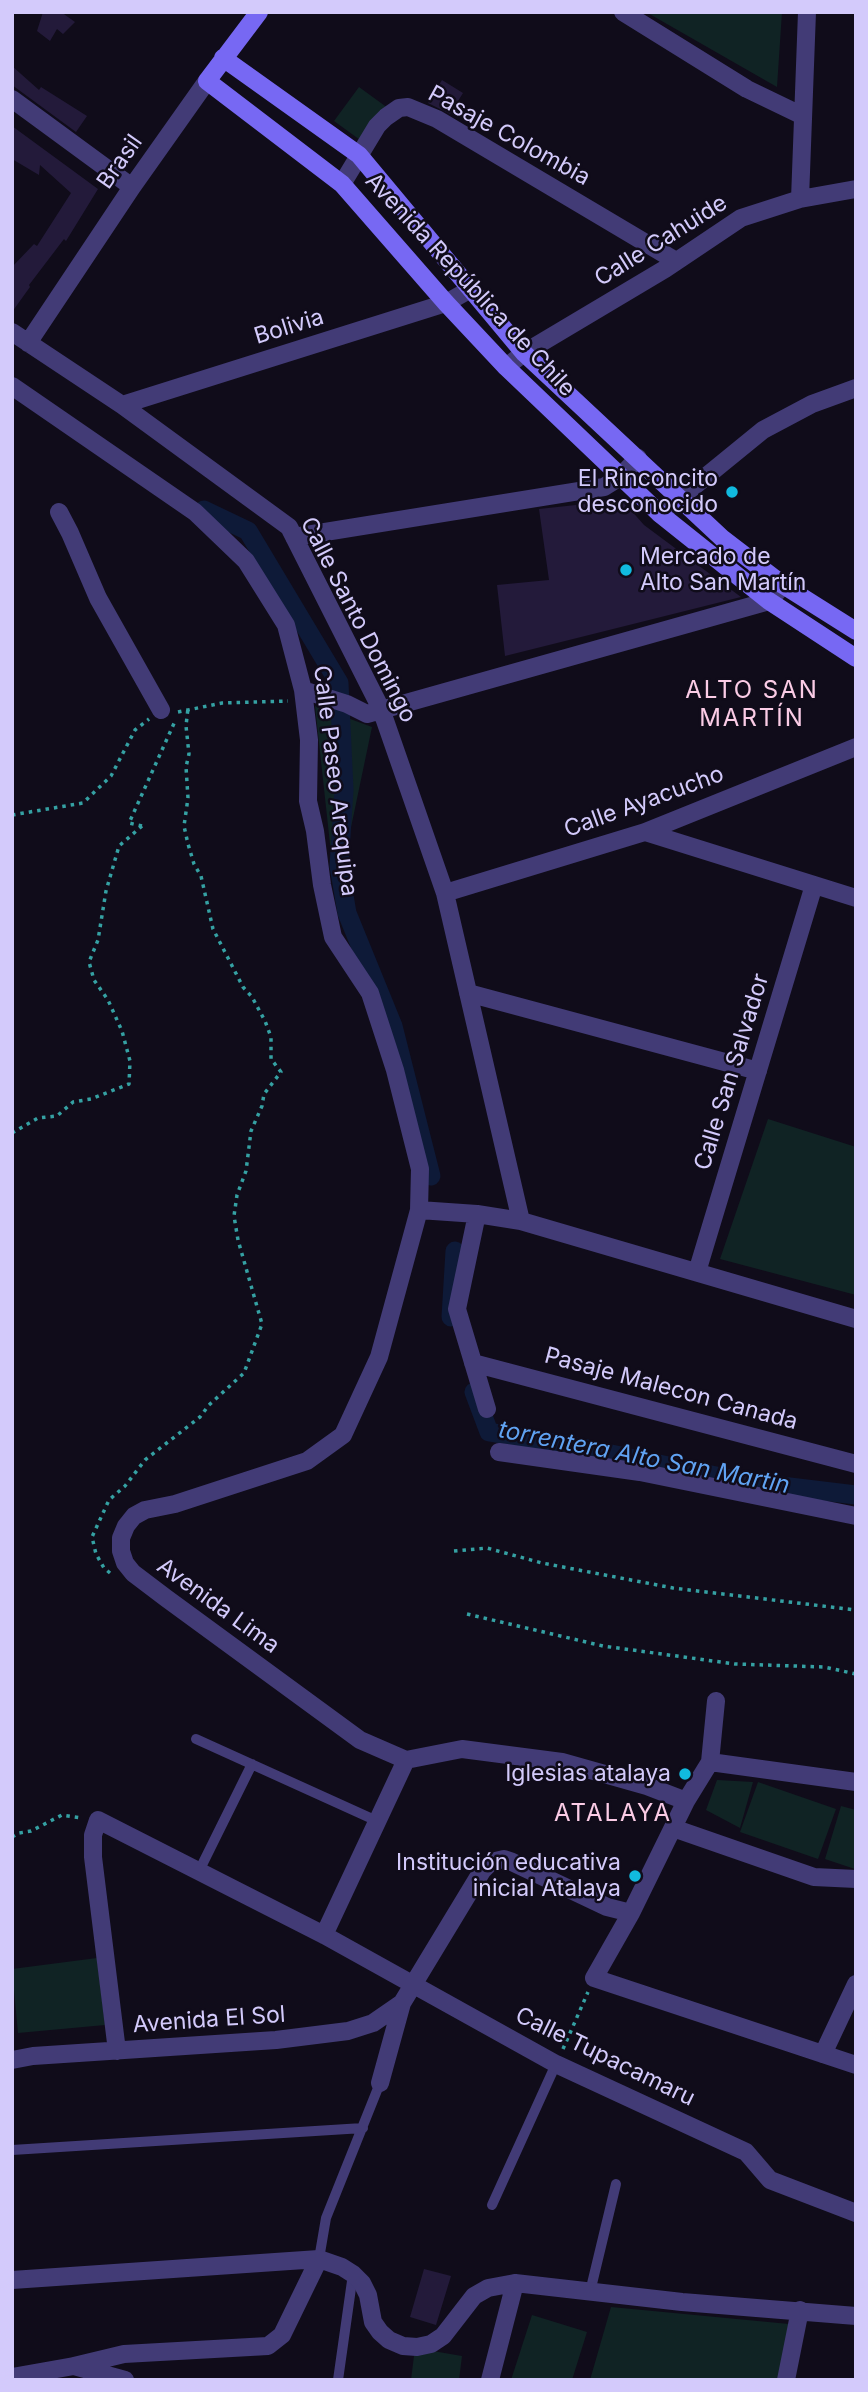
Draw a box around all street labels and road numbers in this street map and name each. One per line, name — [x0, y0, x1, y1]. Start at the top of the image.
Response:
street label: Pasaje Colombia — [423, 80, 595, 192]
street label: Brasil — [92, 130, 148, 194]
street label: Avenida República de Chile — [359, 168, 581, 402]
street label: Calle Cahuide — [590, 189, 732, 293]
street label: Bolivia — [251, 303, 327, 351]
street label: Calle Santo Domingo — [294, 513, 422, 727]
street label: Calle Paseo Arequipa — [307, 664, 363, 898]
street label: Calle Ayacucho — [560, 760, 728, 844]
street label: Calle San Salvador — [689, 970, 775, 1174]
street label: Pasaje Malecon Canada — [541, 1342, 801, 1436]
street label: Avenida Lima — [151, 1552, 285, 1660]
street label: Avenida El Sol — [132, 2001, 286, 2039]
street label: Calle Tupacamaru — [511, 2002, 699, 2112]

